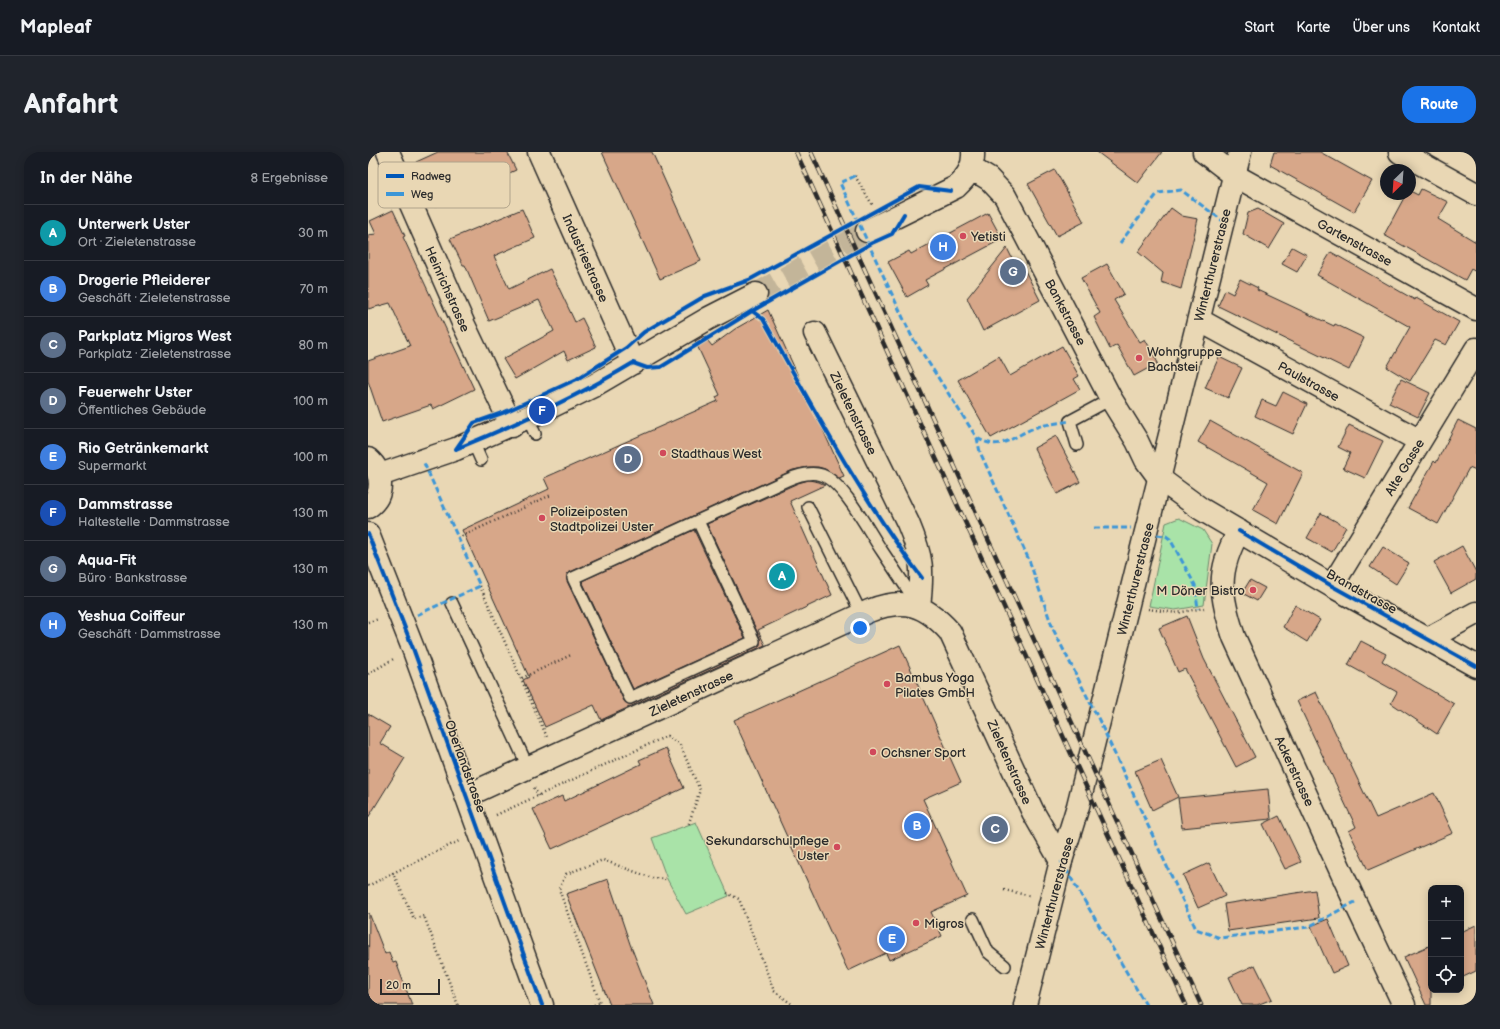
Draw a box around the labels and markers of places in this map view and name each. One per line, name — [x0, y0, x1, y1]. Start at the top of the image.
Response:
place label: Yetisti — [970, 229, 1006, 245]
marker: Yetisti — [958, 231, 968, 241]
pin: H — [930, 232, 956, 262]
pin: G — [1000, 257, 1026, 287]
place label: Wohngruppe Bachstei — [1147, 344, 1223, 375]
marker: Wohngruppe Bachstei — [1134, 353, 1144, 363]
pin: F — [529, 396, 555, 426]
pin: D — [615, 444, 641, 474]
place label: Stadthaus West — [671, 446, 762, 462]
marker: Stadthaus West — [658, 448, 668, 458]
place label: Polizeiposten Stadtpolizei Uster — [550, 504, 654, 535]
marker: Polizeiposten Stadtpolizei Uster — [537, 513, 547, 523]
pin: A — [769, 561, 795, 591]
place label: M Döner Bistro — [1156, 583, 1245, 599]
marker: M Döner Bistro — [1248, 585, 1258, 595]
place label: Bambus Yoga Pilates GmbH — [895, 670, 975, 701]
marker: Bambus Yoga Pilates GmbH — [882, 679, 892, 689]
place label: Ochsner Sport — [881, 745, 966, 761]
marker: Ochsner Sport — [868, 747, 878, 757]
pin: B — [904, 811, 930, 841]
pin: C — [982, 814, 1008, 844]
place label: Sekundarschulpflege Uster — [706, 833, 829, 864]
marker: Sekundarschulpflege Uster — [832, 842, 842, 852]
place label: Migros — [924, 916, 965, 932]
marker: Migros — [911, 918, 921, 928]
pin: E — [879, 924, 905, 954]

